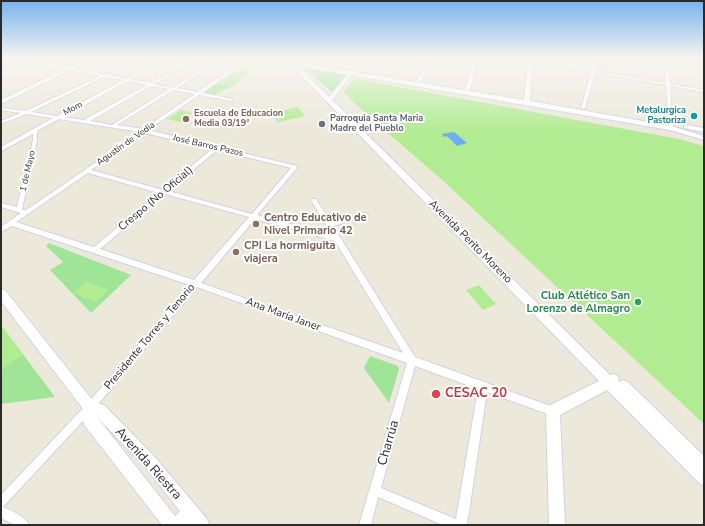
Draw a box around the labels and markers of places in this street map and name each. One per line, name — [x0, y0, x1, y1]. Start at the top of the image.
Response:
place label: Metalurgica Pastoriza — [637, 106, 686, 127]
place label: Escuela de Educacion Media 03/19° — [194, 109, 283, 130]
marker: Metalurgica Pastoriza — [689, 111, 699, 121]
marker: Escuela de Educacion Media 03/19° — [181, 114, 191, 124]
place label: Parroquia Santa Maria Madre del Pueblo — [330, 114, 423, 135]
marker: Parroquia Santa Maria Madre del Pueblo — [317, 119, 327, 129]
place label: Centro Educativo de Nivel Primario 42 — [264, 211, 366, 237]
marker: Centro Educativo de Nivel Primario 42 — [251, 219, 261, 229]
place label: CPI La hormiguita viajera — [244, 239, 335, 265]
marker: CPI La hormiguita viajera — [231, 247, 241, 257]
place label: Club Atlético San Lorenzo de Almagro — [526, 289, 630, 315]
marker: Club Atlético San Lorenzo de Almagro — [633, 297, 643, 307]
place label: CESAC 20 — [445, 386, 507, 402]
marker: CESAC 20 — [430, 388, 442, 400]

